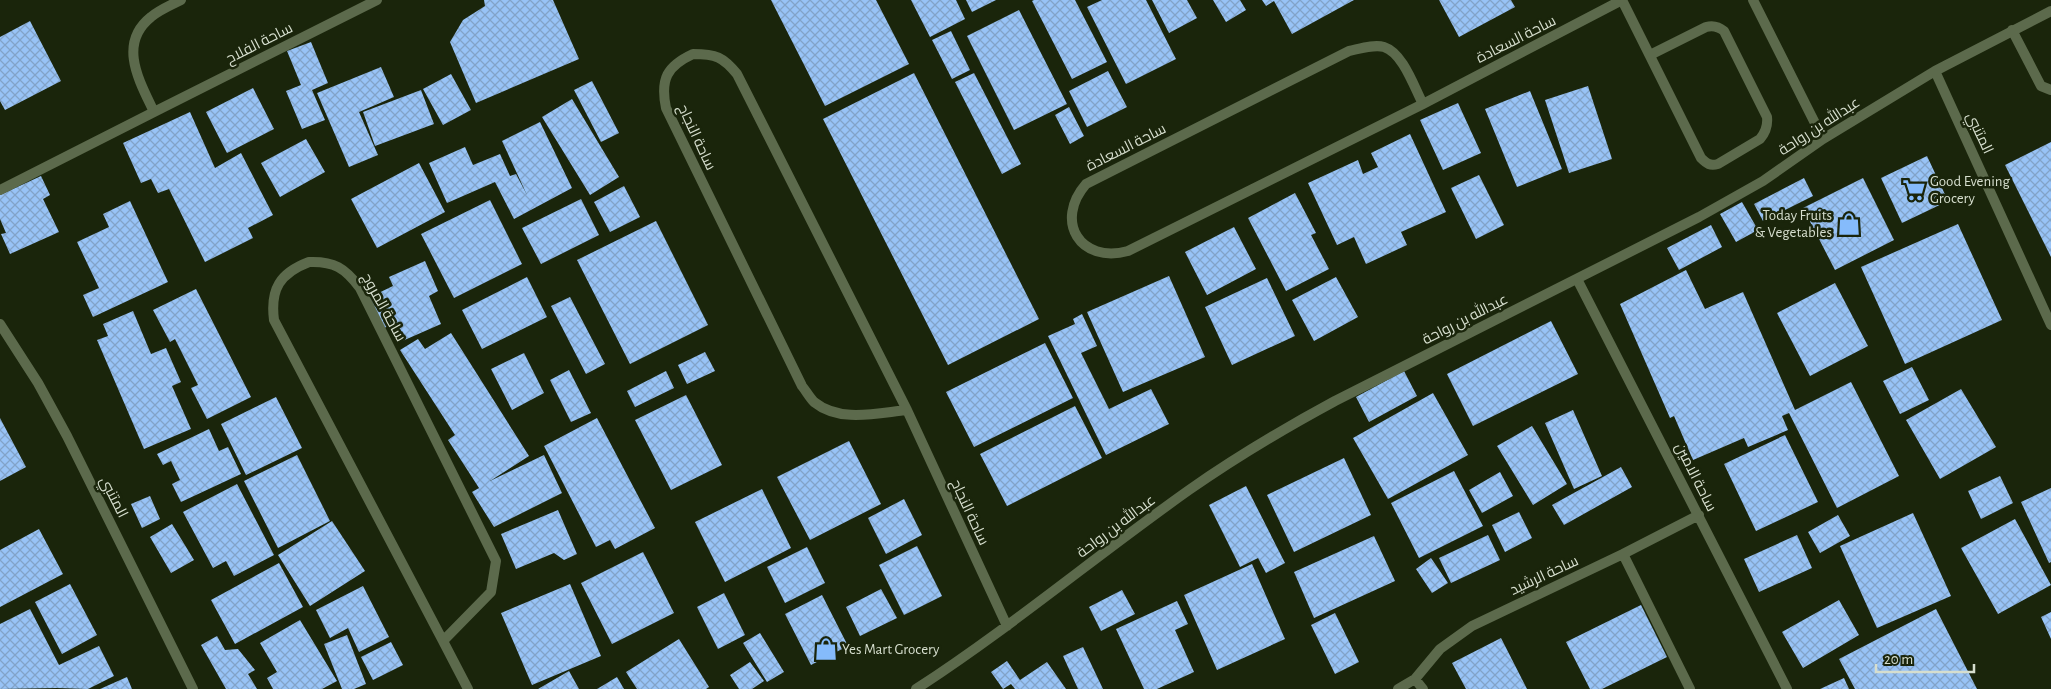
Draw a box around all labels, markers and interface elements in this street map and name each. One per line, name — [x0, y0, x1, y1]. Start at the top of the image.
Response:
street label: ساحة السعادة — [1474, 13, 1559, 66]
street label: ساحة الفلاح — [223, 20, 296, 69]
street label: عبدالله بن رواحة — [1774, 92, 1864, 160]
street label: ساحة النجاح — [672, 102, 718, 174]
street label: المتنبي — [1960, 110, 1996, 158]
street label: ساحة السعادة — [1084, 121, 1169, 174]
place label: Good Evening Grocery — [1930, 174, 2011, 206]
supermarket icon: Good Evening Grocery — [1901, 177, 1927, 203]
place label: Today Fruits & Vegetables — [1755, 208, 1832, 240]
shop icon: Today Fruits & Vegetables — [1836, 211, 1862, 237]
street label: ساحة المروج — [356, 270, 409, 346]
street label: عبدالله بن رواحة — [1419, 289, 1511, 349]
street label: ساحة الامين — [1670, 441, 1719, 515]
street label: المتنبي — [93, 474, 130, 522]
street label: ساحة النجاح — [945, 477, 991, 549]
street label: عبدالله بن رواحة — [1073, 490, 1159, 562]
street label: ساحة الرشيد — [1507, 552, 1581, 599]
shop icon: Yes Mart Grocery — [813, 636, 839, 662]
place label: Yes Mart Grocery — [842, 642, 940, 657]
scale bar — [1876, 642, 1974, 674]
text: 20 m — [1884, 652, 1913, 667]

